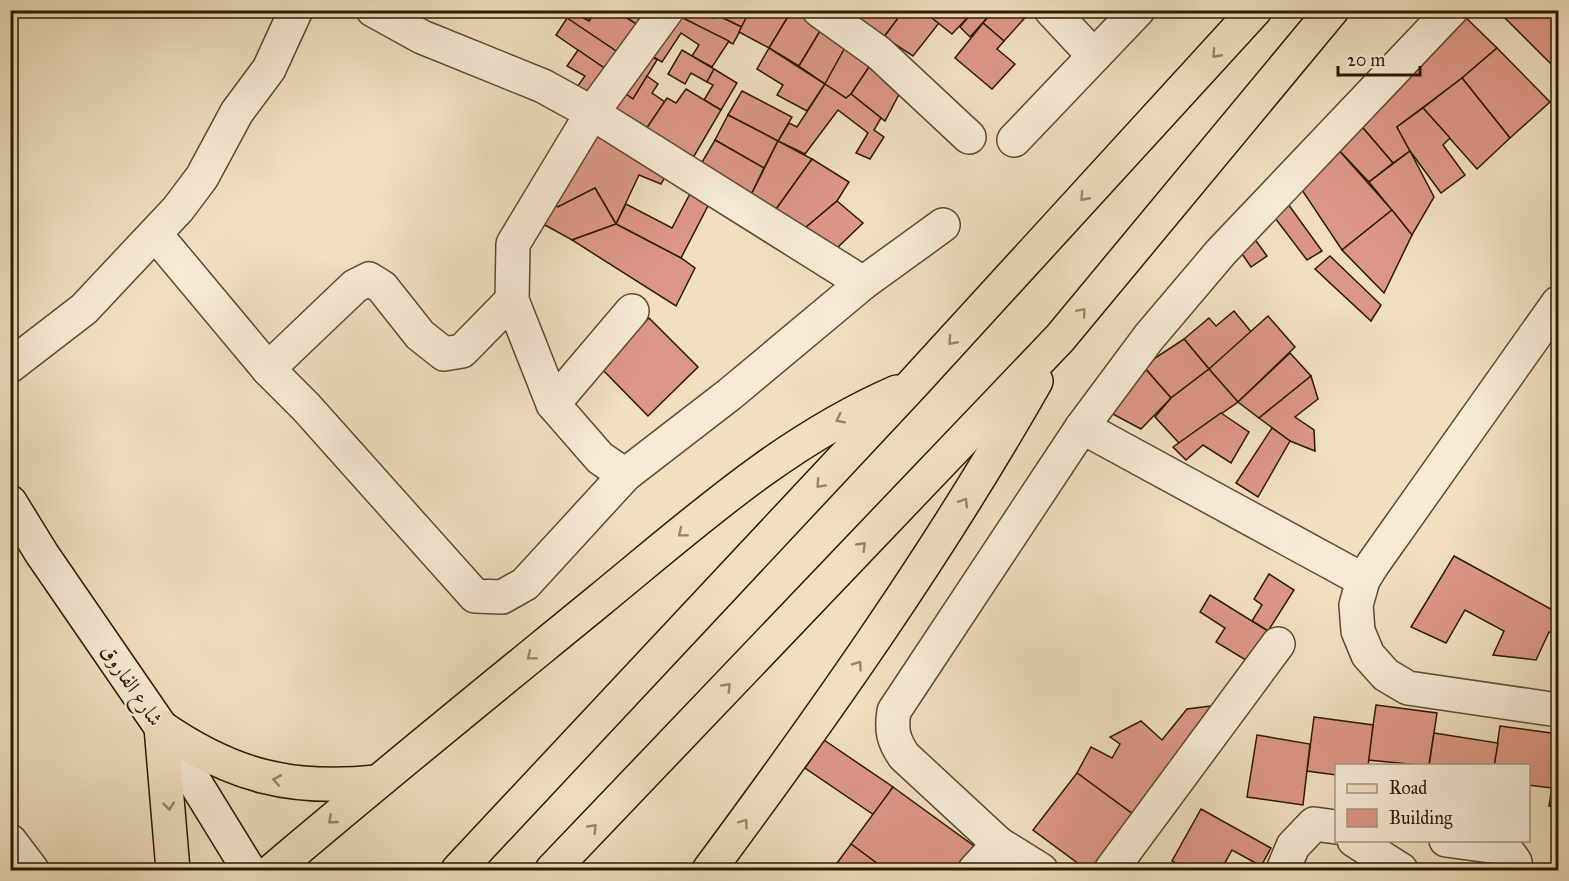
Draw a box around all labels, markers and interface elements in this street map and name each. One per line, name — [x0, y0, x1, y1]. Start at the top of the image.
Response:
scale bar — [1338, 39, 1420, 77]
one-way arrow — [1212, 47, 1223, 57]
text: 20 m — [1347, 49, 1385, 71]
one-way arrow — [1080, 191, 1091, 201]
one-way arrow — [1074, 308, 1085, 319]
one-way arrow — [948, 334, 959, 345]
one-way arrow — [836, 412, 846, 423]
one-way arrow — [816, 477, 827, 488]
one-way arrow — [957, 498, 969, 508]
one-way arrow — [678, 525, 689, 536]
one-way arrow — [854, 542, 865, 553]
street label: شارع الفاروق — [91, 639, 169, 734]
one-way arrow — [527, 649, 538, 660]
one-way arrow — [851, 661, 862, 672]
one-way arrow — [720, 683, 731, 694]
legend — [1335, 764, 1530, 842]
one-way arrow — [272, 774, 282, 787]
text: Road — [1389, 777, 1427, 799]
one-way arrow — [162, 801, 175, 810]
text: Building — [1389, 807, 1453, 830]
one-way arrow — [328, 813, 339, 824]
one-way arrow — [737, 819, 748, 830]
one-way arrow — [585, 825, 596, 836]

